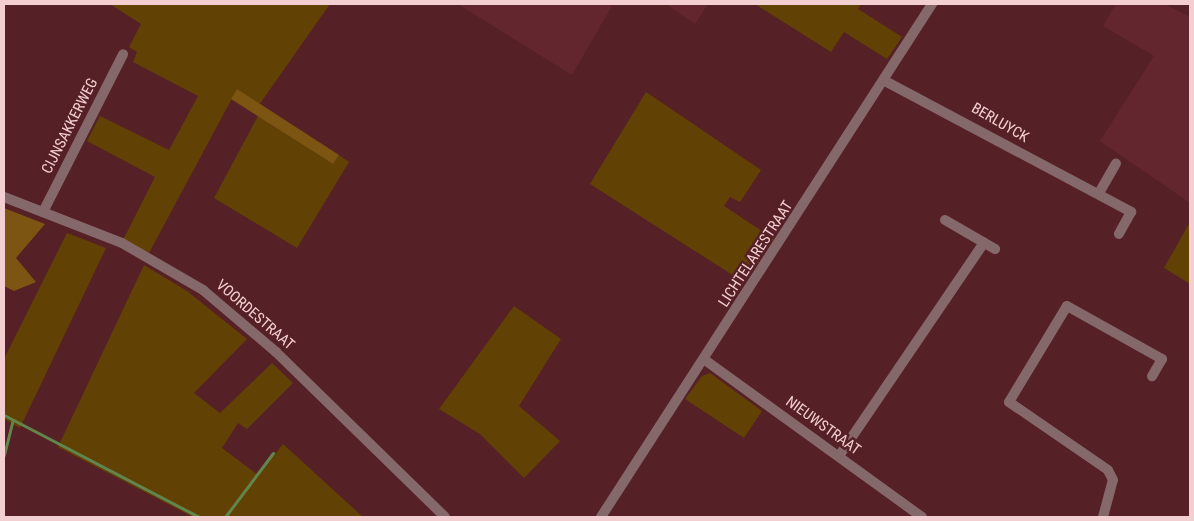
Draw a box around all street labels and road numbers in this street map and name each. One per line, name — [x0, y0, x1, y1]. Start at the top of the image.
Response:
street label: CIJNSAKKERWEG — [38, 75, 102, 177]
street label: BERLUYCK — [968, 99, 1032, 147]
street label: LICHTELARESTRAAT — [715, 198, 797, 310]
street label: VOORDESTRAAT — [212, 276, 298, 354]
street label: NIEUWSTRAAT — [782, 393, 864, 459]

